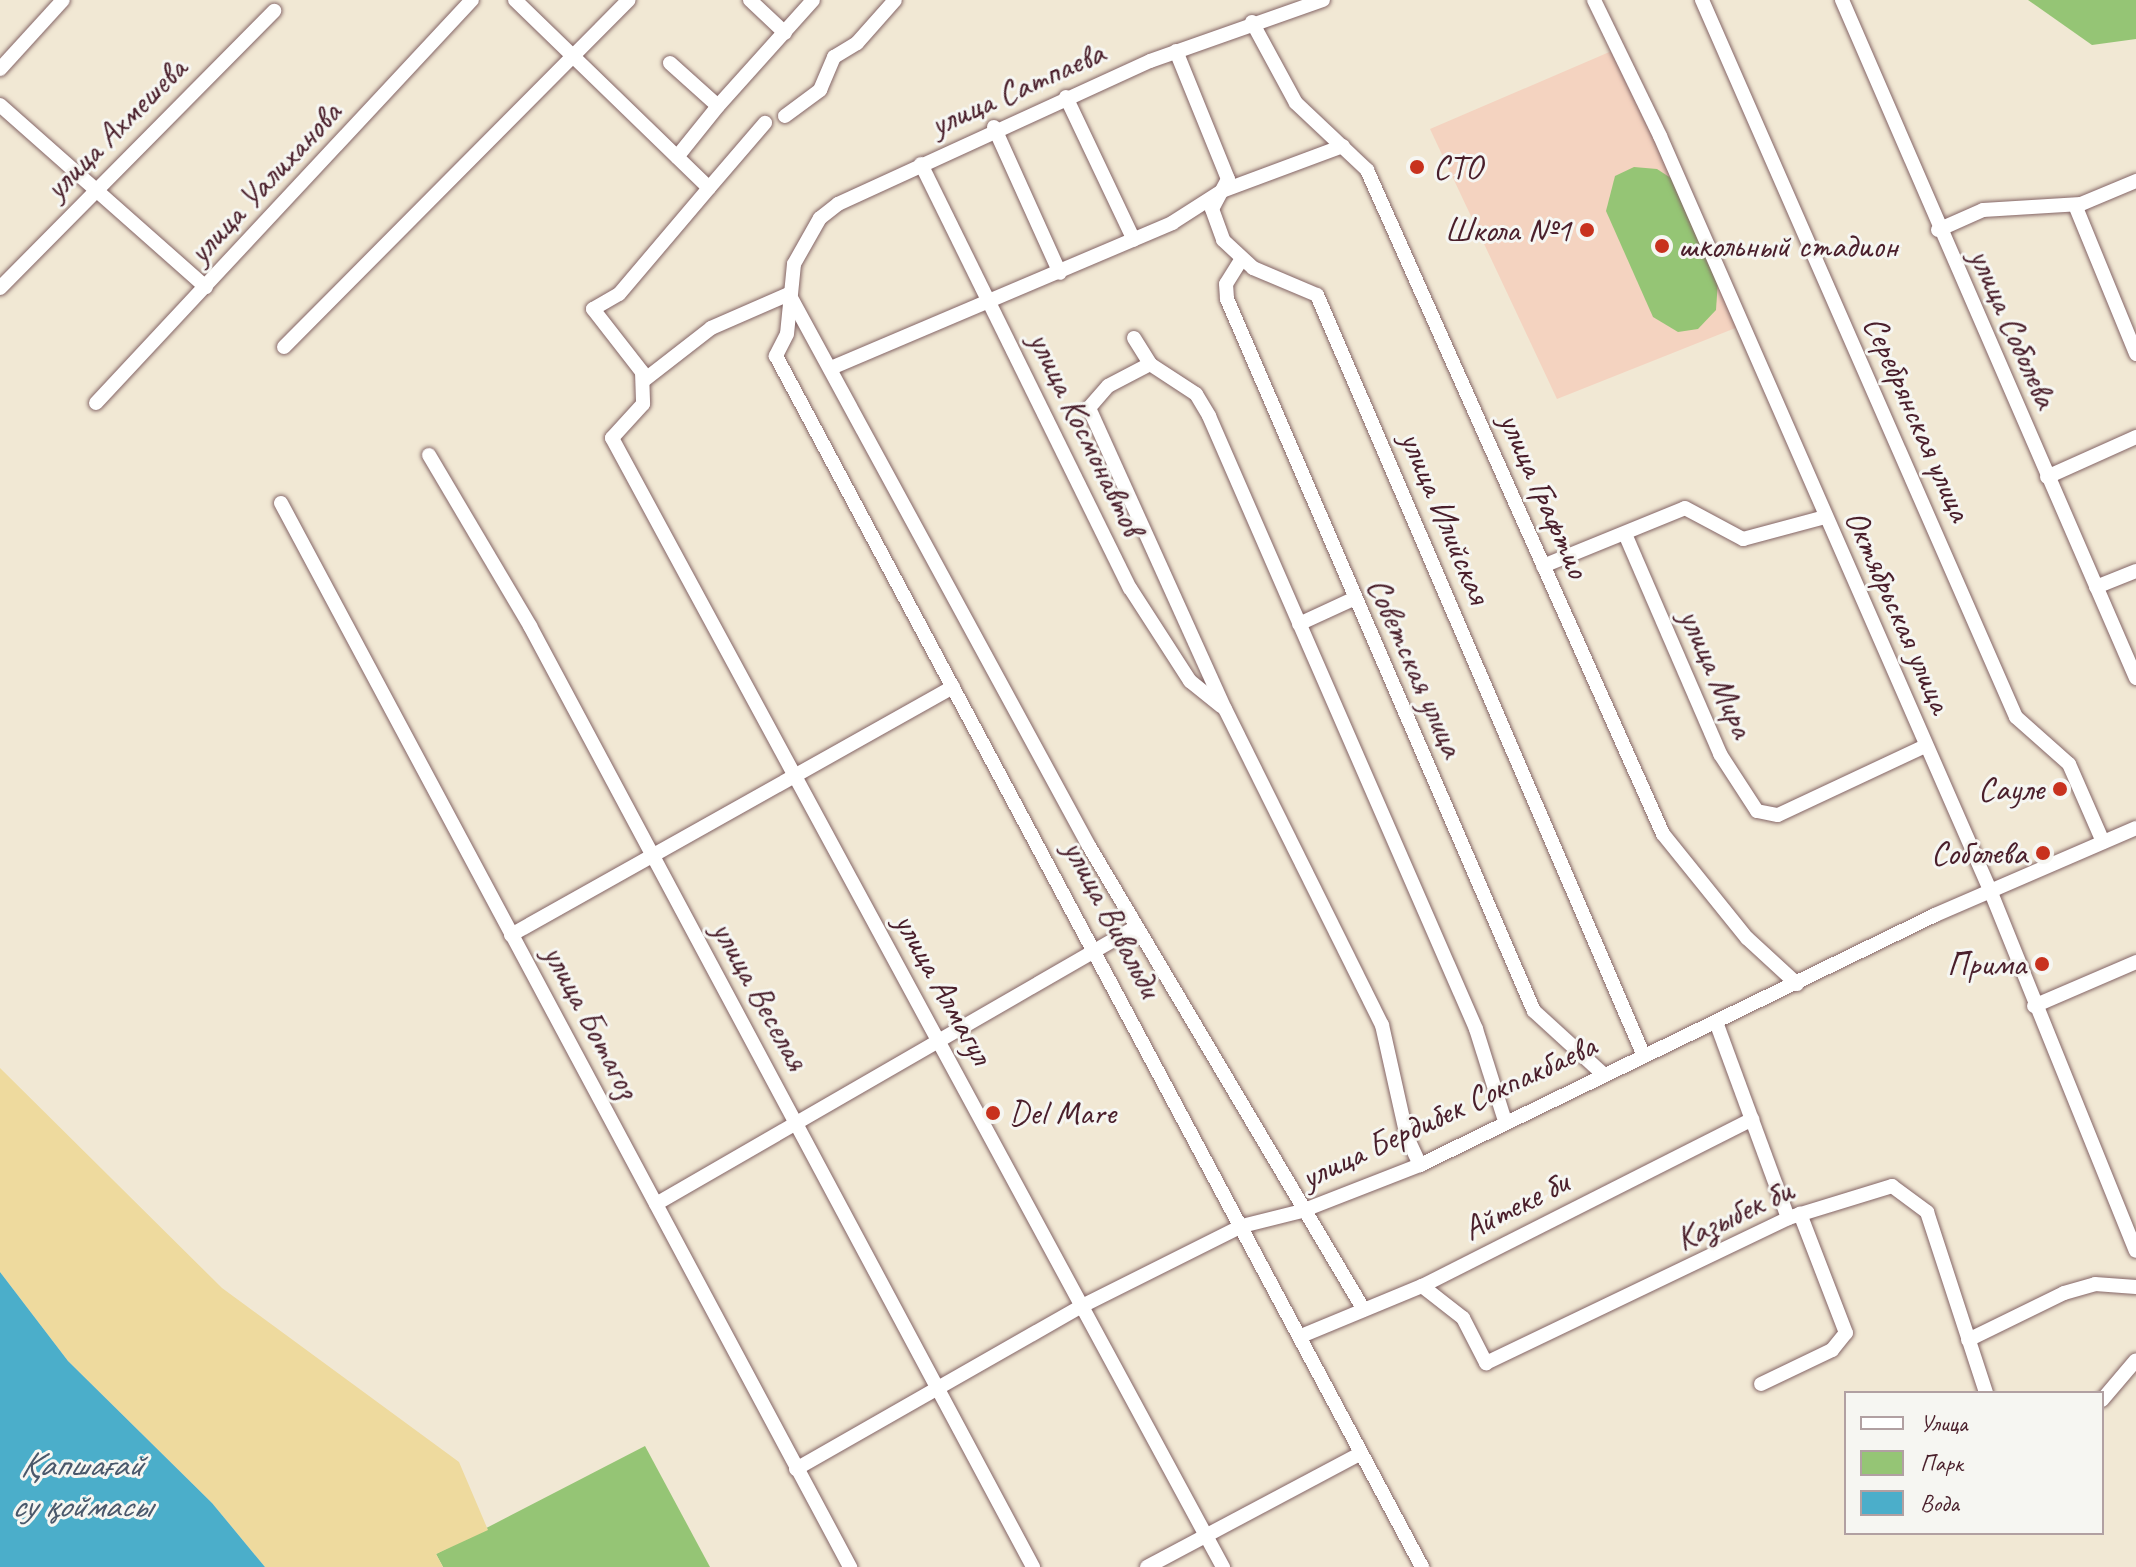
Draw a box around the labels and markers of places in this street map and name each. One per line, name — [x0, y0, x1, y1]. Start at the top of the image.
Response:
place label: СТО — [1433, 147, 1482, 187]
marker: СТО — [1408, 158, 1426, 176]
place label: Школа №1 — [1444, 210, 1571, 250]
marker: Школа №1 — [1578, 221, 1596, 239]
place label: школьный стадион — [1678, 226, 1898, 266]
marker: школьный стадион — [1653, 237, 1671, 255]
place label: Сауле — [1978, 769, 2044, 809]
marker: Сауле — [2051, 780, 2069, 798]
place label: Соболева — [1931, 833, 2027, 873]
marker: Соболева — [2034, 844, 2052, 862]
place label: Прима — [1947, 944, 2026, 984]
marker: Прима — [2033, 955, 2051, 973]
place label: Del Mare — [1009, 1093, 1117, 1133]
marker: Del Mare — [984, 1104, 1002, 1122]

